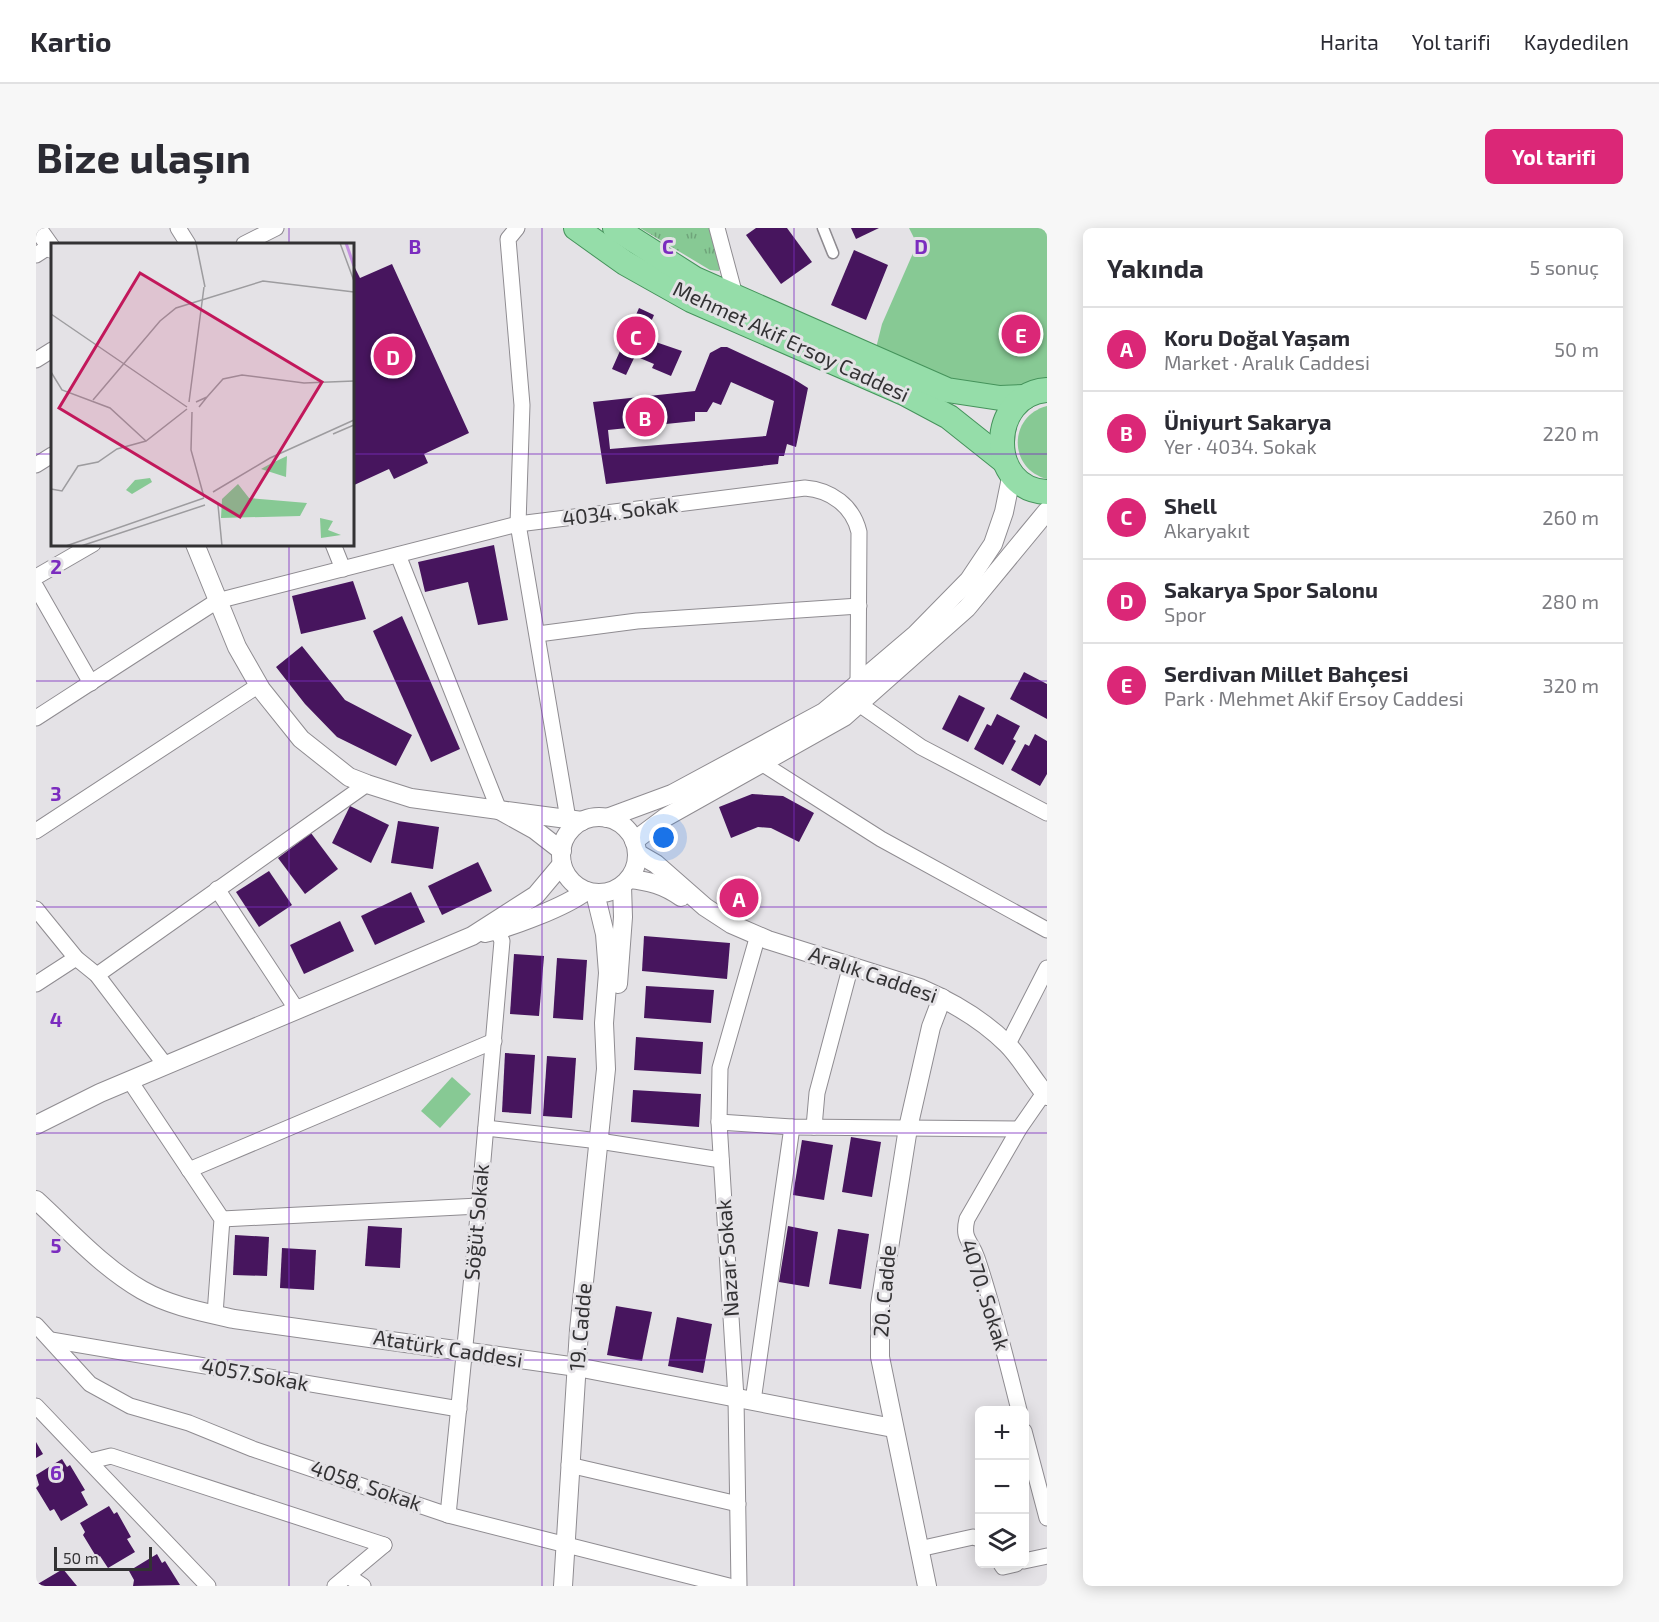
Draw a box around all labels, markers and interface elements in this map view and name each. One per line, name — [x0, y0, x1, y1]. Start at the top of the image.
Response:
text: Kartio — [30, 24, 111, 58]
text: Harita — [1320, 29, 1379, 54]
text: Yol tarifi — [1412, 29, 1491, 54]
text: Kaydedilen — [1524, 29, 1629, 54]
button: Yol tarifi — [1485, 129, 1623, 184]
text: Bize ulaşın — [36, 131, 251, 181]
text: B — [409, 234, 421, 258]
text: C — [662, 234, 674, 258]
text: D — [914, 234, 928, 258]
inset map — [51, 243, 354, 546]
text: Yakında — [1107, 252, 1204, 283]
text: 5 sonuç — [1530, 255, 1599, 279]
street label: Mehmet Akif Ersoy Caddesi — [670, 275, 914, 406]
pin: E — [1002, 312, 1040, 356]
pin: C — [616, 314, 656, 358]
text: Koru Doğal Yaşam — [1164, 324, 1350, 350]
pin: D — [374, 334, 412, 378]
text: A — [1120, 337, 1133, 361]
text: 50 m — [1554, 337, 1599, 361]
text: Market · Aralık Caddesi — [1164, 350, 1370, 374]
pin: B — [626, 394, 664, 440]
text: Üniyurt Sakarya — [1164, 408, 1332, 434]
text: B — [1120, 421, 1133, 445]
text: 220 m — [1542, 421, 1599, 445]
text: Yer · 4034. Sokak — [1164, 434, 1317, 458]
street label: 4034. Sokak — [561, 491, 679, 530]
text: Shell — [1164, 492, 1217, 518]
text: C — [1121, 505, 1132, 529]
text: 260 m — [1542, 505, 1599, 529]
text: Akaryakıt — [1164, 518, 1250, 542]
text: 2 — [50, 554, 62, 578]
text: Sakarya Spor Salonu — [1164, 576, 1378, 602]
text: D — [1120, 589, 1133, 613]
text: 280 m — [1542, 589, 1599, 613]
text: Spor — [1164, 602, 1206, 626]
text: Serdivan Millet Bahçesi — [1164, 660, 1409, 686]
text: E — [1121, 673, 1132, 697]
text: 320 m — [1543, 673, 1599, 697]
text: Park · Mehmet Akif Ersoy Caddesi — [1164, 686, 1464, 710]
text: 3 — [50, 781, 62, 805]
your location — [649, 823, 678, 852]
pin: A — [720, 876, 758, 920]
street label: Aralık Caddesi — [806, 940, 941, 1007]
text: 4 — [50, 1007, 63, 1031]
street label: Söğüt Sokak — [458, 1162, 493, 1281]
street label: Nazar Sokak — [710, 1198, 743, 1318]
text: 5 — [50, 1233, 62, 1257]
street label: 4070. Sokak — [957, 1236, 1016, 1353]
street label: 20. Cadde — [867, 1244, 900, 1338]
street label: 19. Cadde — [563, 1282, 596, 1372]
street label: Atatürk Caddesi — [372, 1323, 525, 1372]
street label: 4057.Sokak — [200, 1352, 311, 1395]
map controls — [975, 1406, 1029, 1568]
button: + — [975, 1406, 1029, 1460]
street label: 4058. Sokak — [308, 1454, 426, 1515]
text: 6 — [50, 1460, 62, 1484]
button: − — [975, 1460, 1029, 1514]
button: layers — [975, 1514, 1029, 1568]
scale bar — [54, 1544, 152, 1572]
text: 50 m — [63, 1548, 99, 1567]

